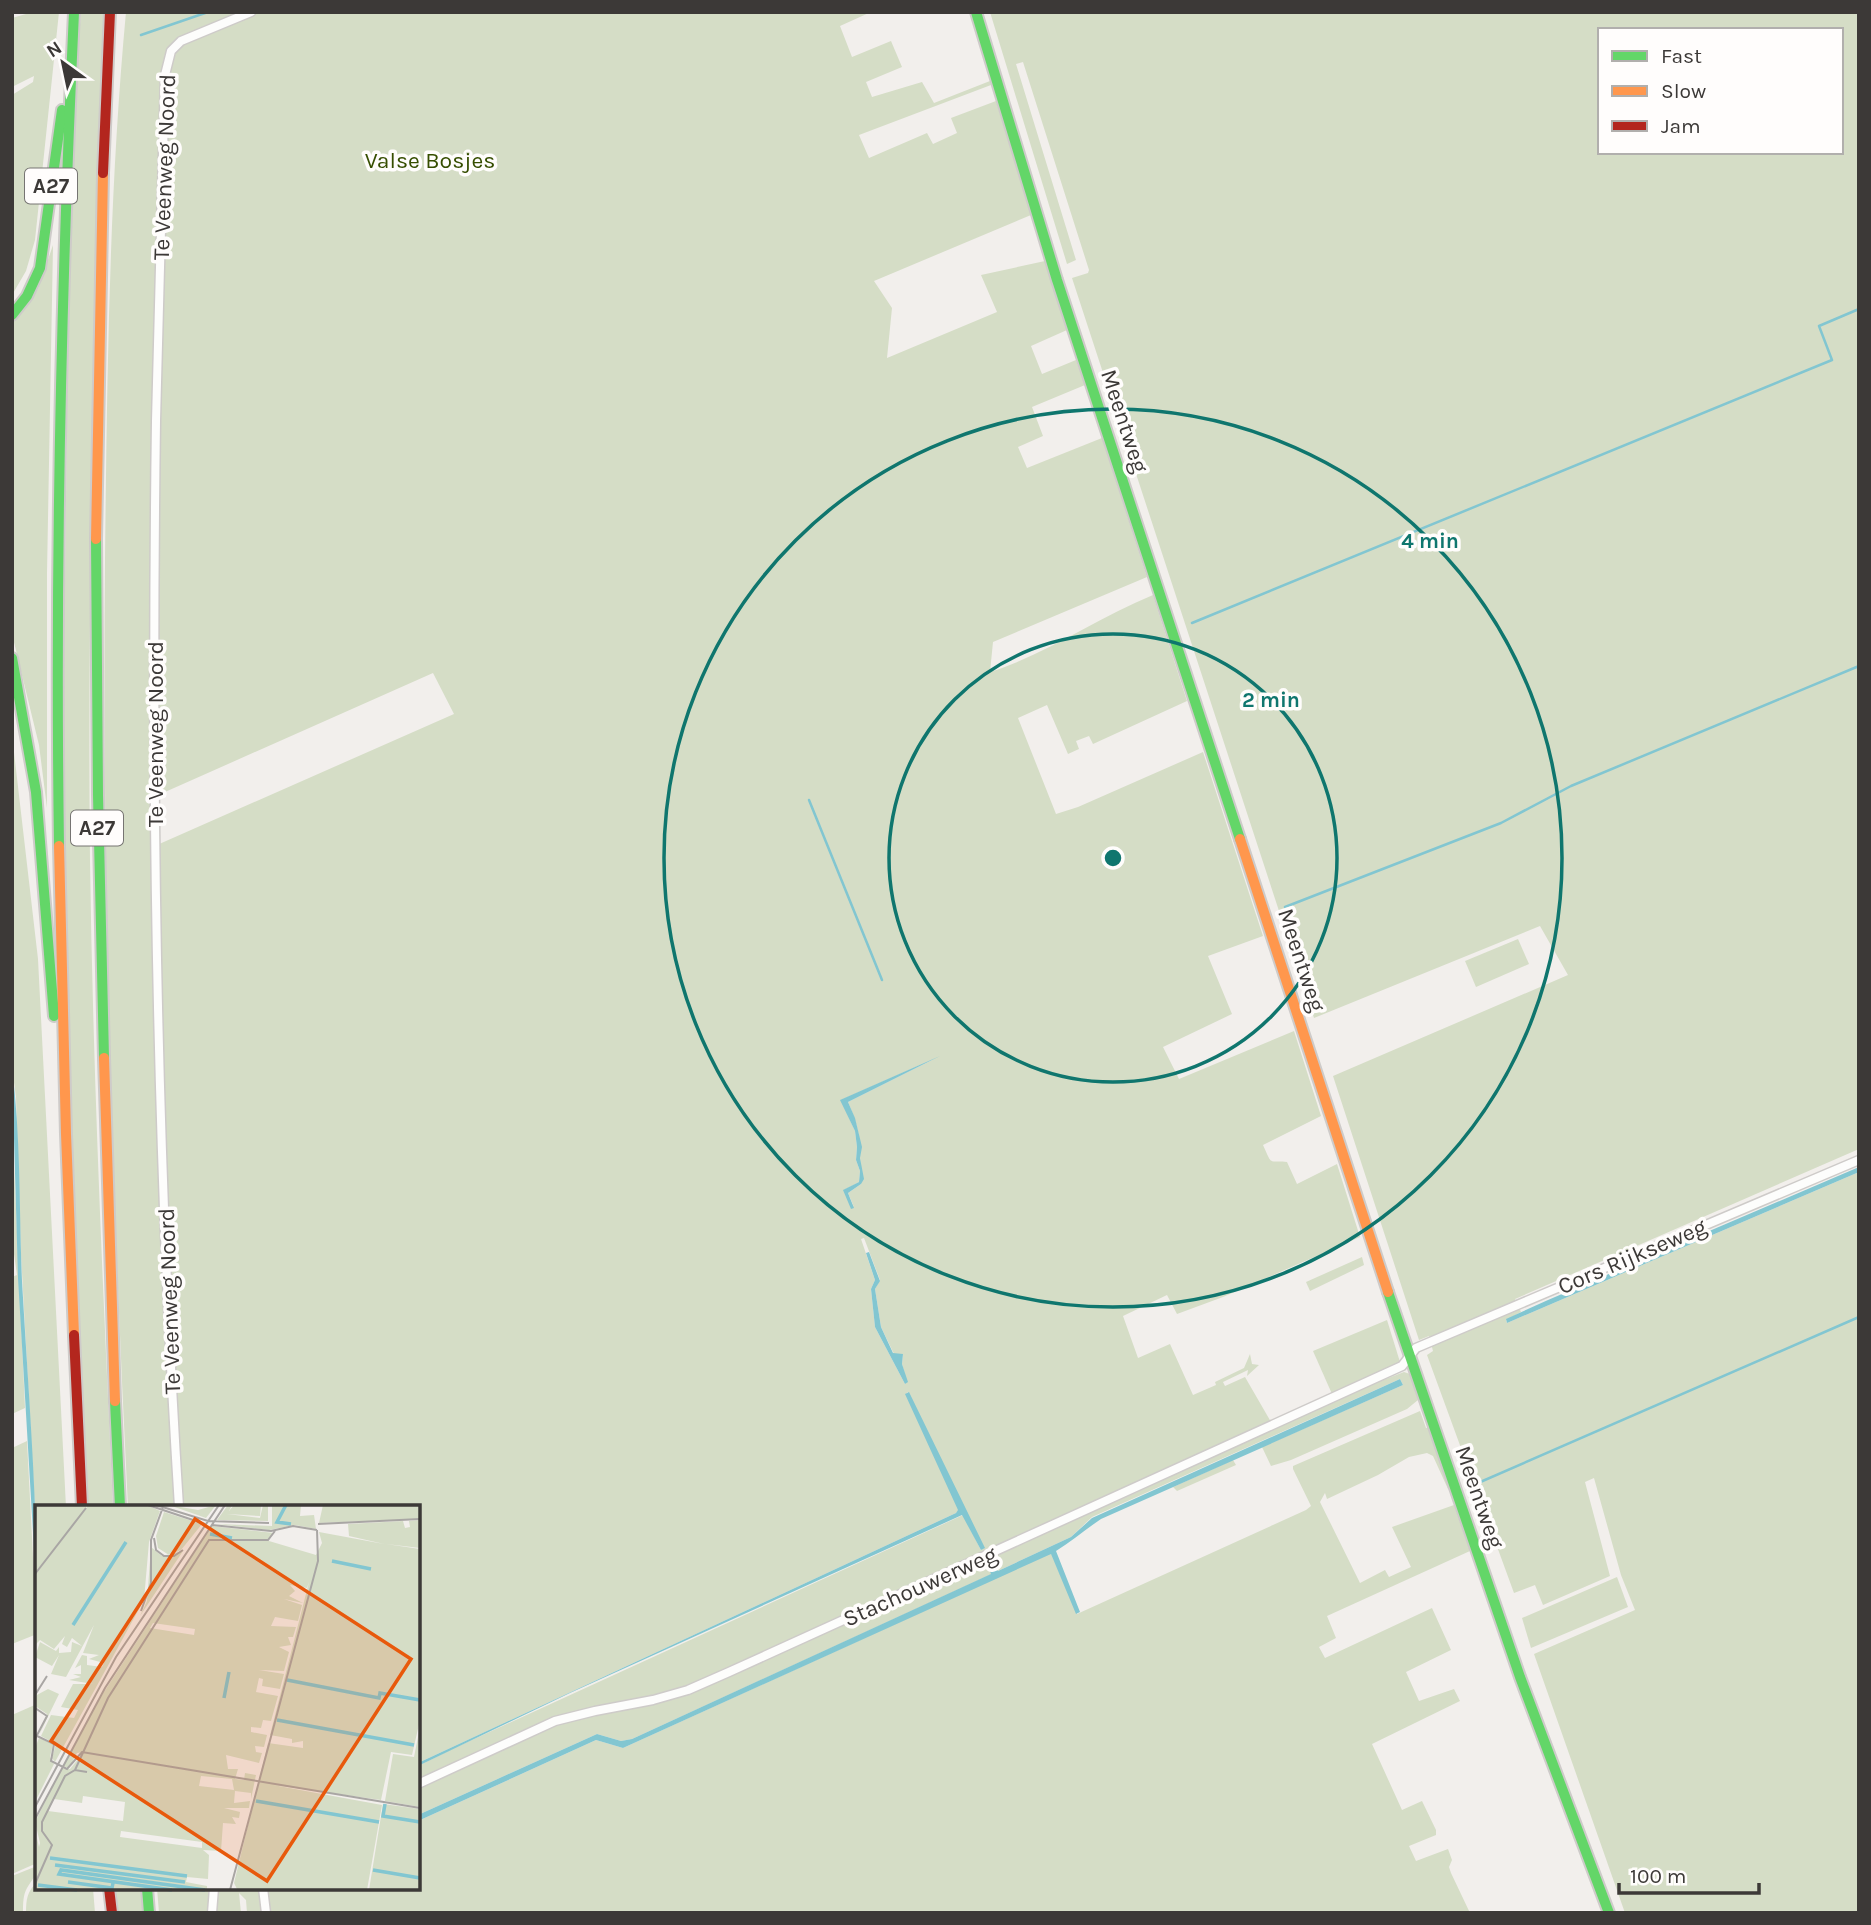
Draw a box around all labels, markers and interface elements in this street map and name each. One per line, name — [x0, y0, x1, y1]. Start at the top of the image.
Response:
north arrow — [28, 28, 98, 98]
legend — [1598, 28, 1843, 154]
text: N — [43, 37, 66, 63]
text: Fast — [1661, 44, 1702, 68]
street label: Te Veenweg Noord — [148, 73, 181, 261]
text: Slow — [1661, 79, 1706, 103]
text: Jam — [1661, 114, 1701, 138]
park label: Valse Bosjes — [365, 147, 495, 174]
road number: A27 — [25, 168, 77, 204]
street label: Meentweg — [1095, 366, 1154, 476]
text: 4 min — [1401, 529, 1459, 553]
street label: Te Veenweg Noord — [142, 641, 169, 827]
text: 2 min — [1242, 688, 1300, 712]
road number: A27 — [71, 810, 123, 846]
centre of rings — [1101, 846, 1125, 870]
street label: Meentweg — [1272, 905, 1331, 1015]
street label: Te Veenweg Noord — [153, 1207, 186, 1395]
street label: Cors Rijkseweg — [1554, 1213, 1711, 1300]
street label: Meentweg — [1449, 1442, 1510, 1552]
inset map — [35, 1505, 420, 1890]
street label: Stachouwerweg — [839, 1540, 1001, 1632]
scale bar — [1619, 1852, 1759, 1896]
text: 100 m — [1630, 1864, 1687, 1888]

